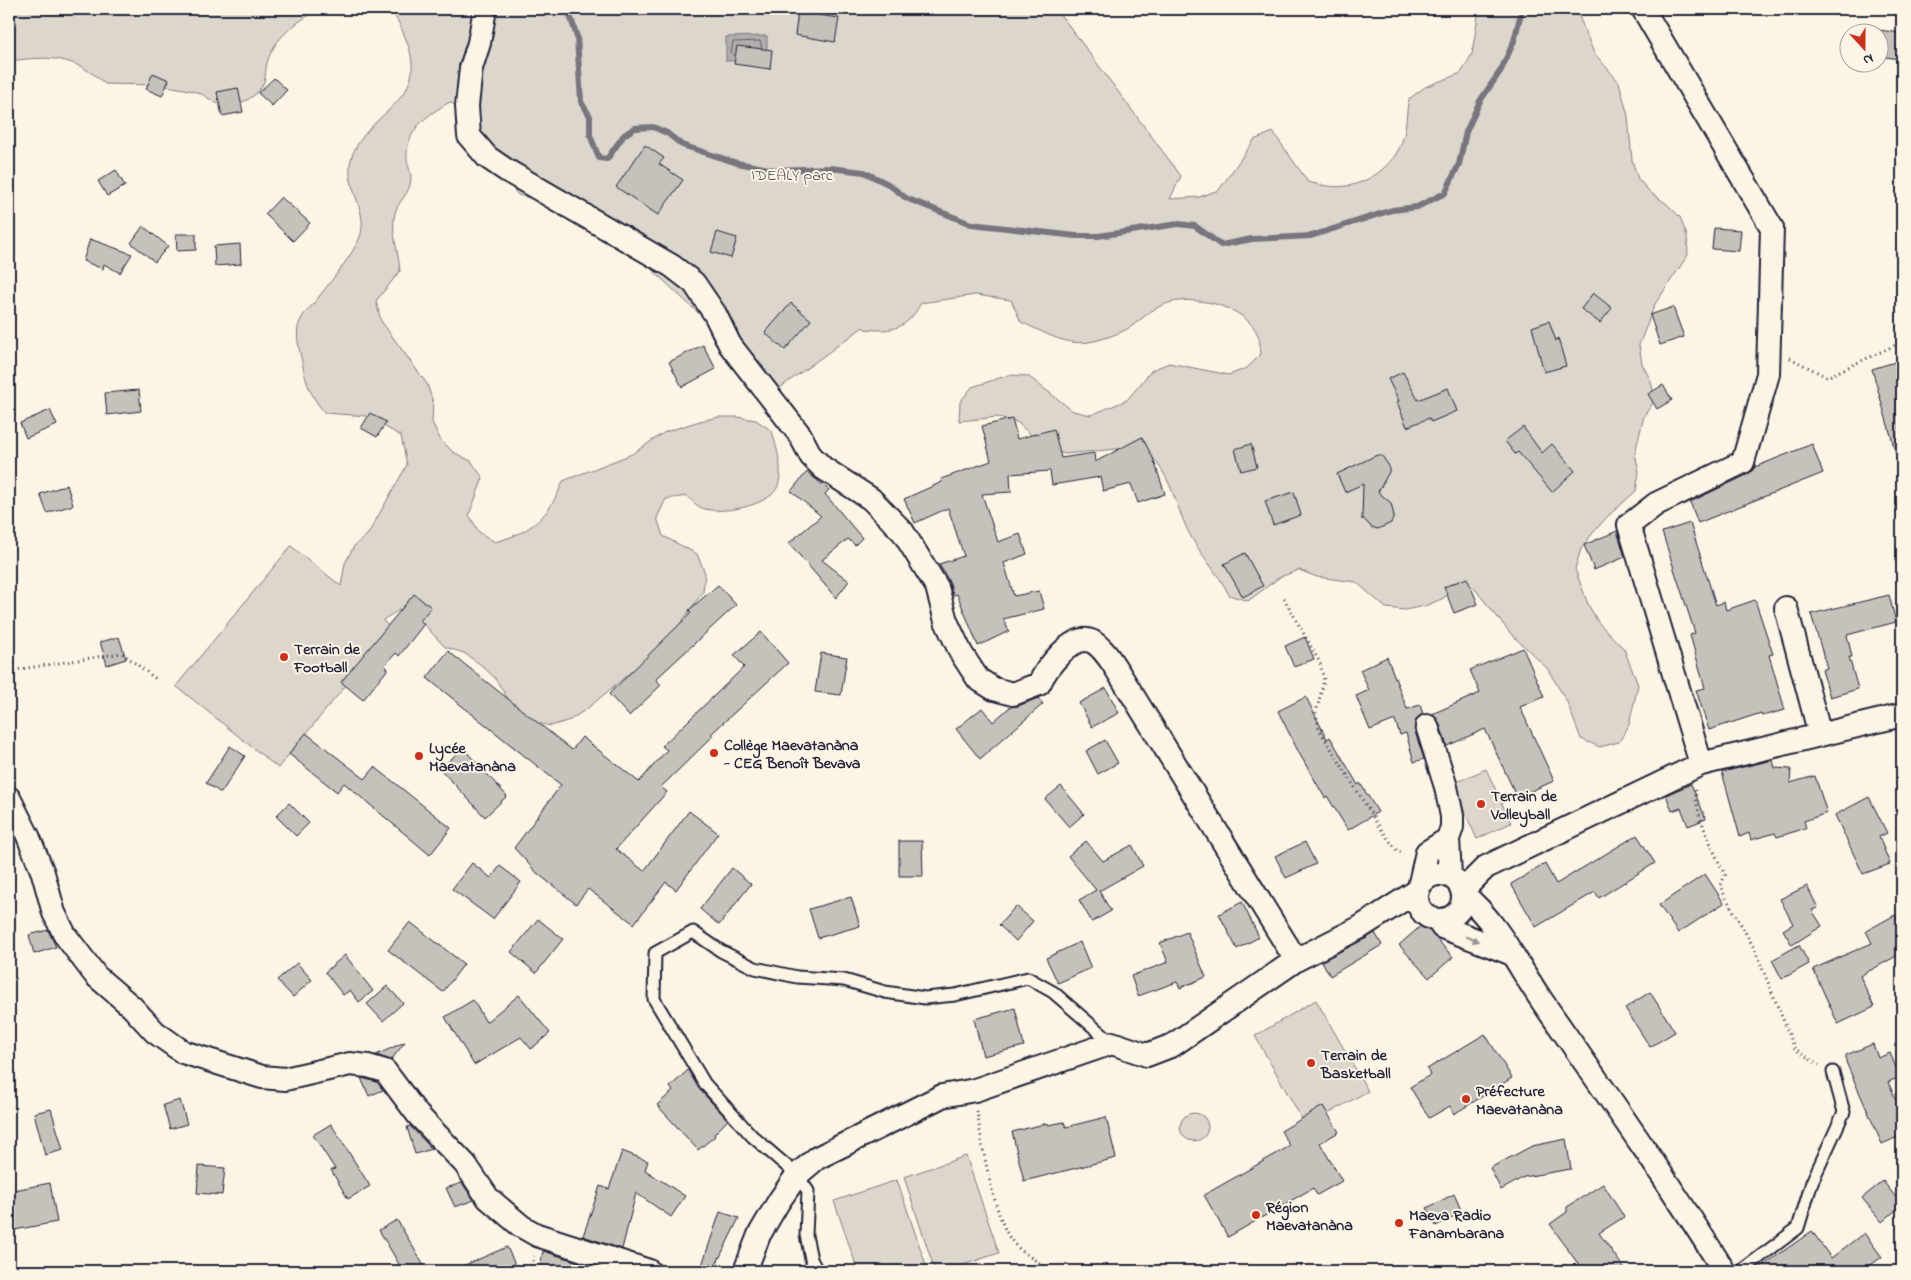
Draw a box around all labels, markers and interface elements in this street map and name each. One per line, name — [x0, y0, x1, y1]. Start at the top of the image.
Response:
north arrow — [1838, 22, 1888, 72]
text: N — [1860, 47, 1876, 70]
park label: IDEALY parc — [751, 164, 834, 188]
place label: Terrain de Football — [293, 638, 361, 680]
marker: Terrain de Football — [278, 651, 290, 663]
place label: Collège Maevatanàna - CEG Benoît Bevava — [723, 734, 861, 776]
place label: Lycée Maevatanàna — [429, 737, 516, 779]
marker: Collège Maevatanàna - CEG Benoît Bevava — [708, 747, 720, 759]
marker: Lycée Maevatanàna — [413, 750, 425, 762]
place label: Terrain de Volleyball — [1490, 785, 1558, 828]
marker: Terrain de Volleyball — [1475, 798, 1487, 810]
one-way arrow — [1465, 935, 1480, 943]
place label: Terrain de Basketball — [1320, 1044, 1391, 1086]
marker: Terrain de Basketball — [1305, 1057, 1317, 1069]
place label: Préfecture Maevatanàna — [1476, 1080, 1563, 1122]
marker: Préfecture Maevatanàna — [1460, 1093, 1472, 1105]
place label: Région Maevatanàna — [1265, 1196, 1353, 1238]
place label: Maeva Radio Fanambarana — [1408, 1204, 1505, 1246]
marker: Région Maevatanàna — [1250, 1209, 1262, 1221]
marker: Maeva Radio Fanambarana — [1393, 1217, 1405, 1229]

